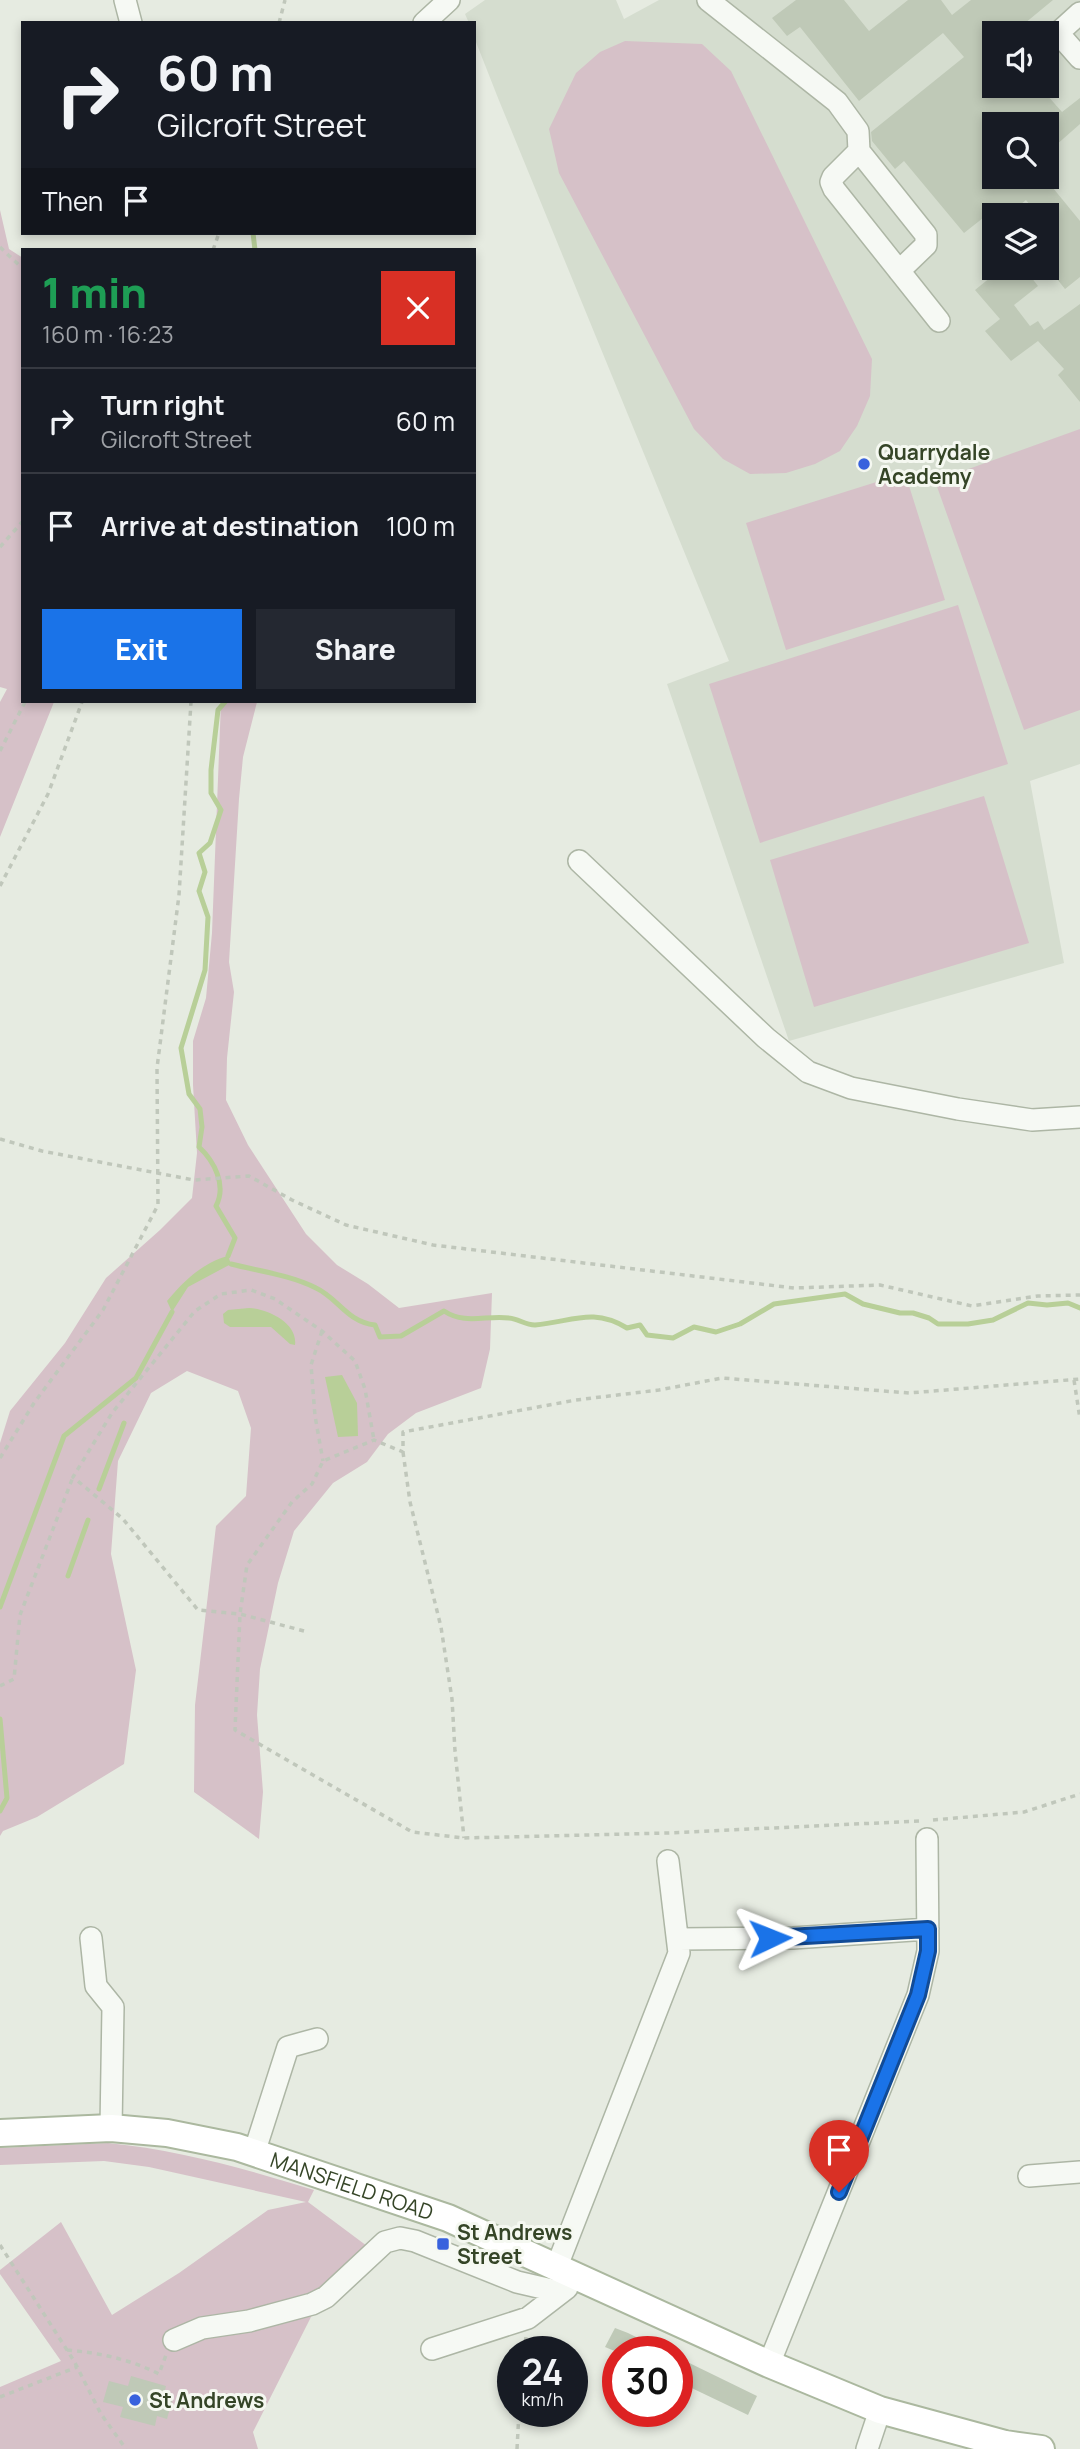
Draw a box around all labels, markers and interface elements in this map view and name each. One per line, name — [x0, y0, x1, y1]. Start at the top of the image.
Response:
map controls — [982, 21, 1059, 280]
button: sound — [982, 21, 1059, 98]
text: 60 m — [157, 39, 274, 106]
icon: right — [42, 49, 133, 140]
text: Gilcroft Street — [157, 103, 367, 147]
button: search — [982, 112, 1059, 189]
icon: arrive — [117, 182, 155, 220]
text: Then — [42, 183, 103, 219]
button: layers — [982, 203, 1059, 280]
text: 1 min — [42, 263, 147, 321]
button: close — [381, 271, 455, 345]
text: 160 m · 16:23 — [42, 318, 174, 350]
text: Turn right — [101, 387, 225, 423]
icon: right — [42, 402, 80, 440]
text: 60 m — [396, 403, 455, 439]
text: Gilcroft Street — [101, 423, 252, 455]
place label: Quarrydale Academy — [878, 438, 990, 490]
marker: Quarrydale Academy — [856, 456, 872, 472]
icon: arrive — [42, 507, 80, 545]
text: Arrive at destination — [101, 508, 359, 544]
text: 100 m — [386, 508, 455, 544]
button: Exit — [42, 609, 242, 689]
button: Share — [256, 609, 455, 689]
position arrow — [733, 1901, 807, 1975]
pin — [809, 2120, 869, 2192]
icon: arrive — [820, 2131, 858, 2169]
street label: MANSFIELD ROAD — [267, 2145, 437, 2226]
place label: St Andrews Street — [457, 2218, 572, 2270]
marker: St Andrews Street — [435, 2236, 451, 2252]
speed limit sign: 30 — [602, 2336, 693, 2427]
text: 24 — [522, 2348, 563, 2396]
place label: St Andrews — [149, 2386, 264, 2414]
text: km/h — [522, 2387, 563, 2411]
marker: St Andrews — [127, 2392, 143, 2408]

